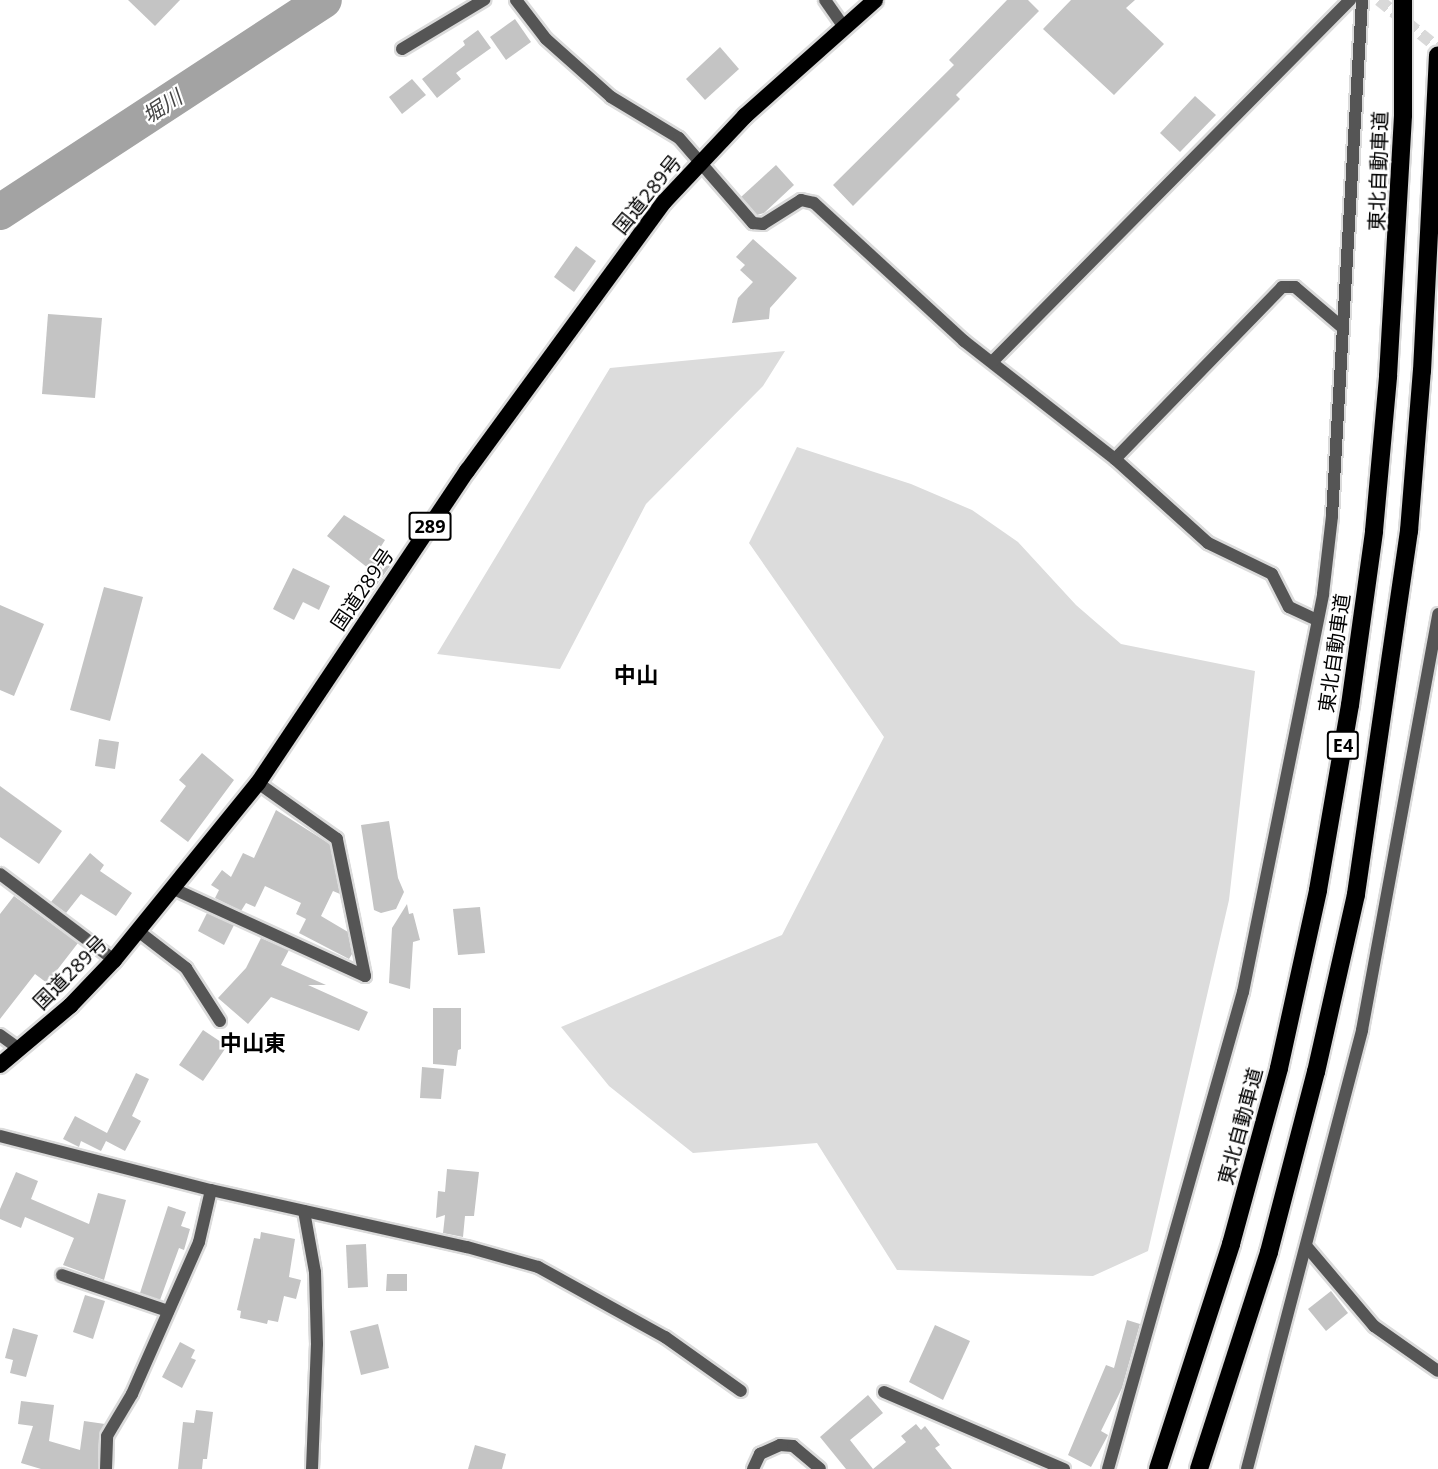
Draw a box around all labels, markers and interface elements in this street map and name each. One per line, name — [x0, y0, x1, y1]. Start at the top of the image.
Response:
water label: 堀川 — [138, 84, 186, 128]
street label: 東北自動車道 — [1364, 111, 1392, 231]
street label: 国道289号 — [608, 150, 686, 238]
road number: 289 — [408, 511, 452, 541]
street label: 国道289号 — [326, 543, 398, 635]
street label: 東北自動車道 — [1314, 592, 1354, 714]
district label: 中山 — [614, 662, 658, 688]
road number: E4 — [1326, 730, 1360, 760]
street label: 国道289号 — [28, 930, 112, 1014]
district label: 中山東 — [220, 1030, 286, 1056]
street label: 東北自動車道 — [1213, 1065, 1267, 1187]

